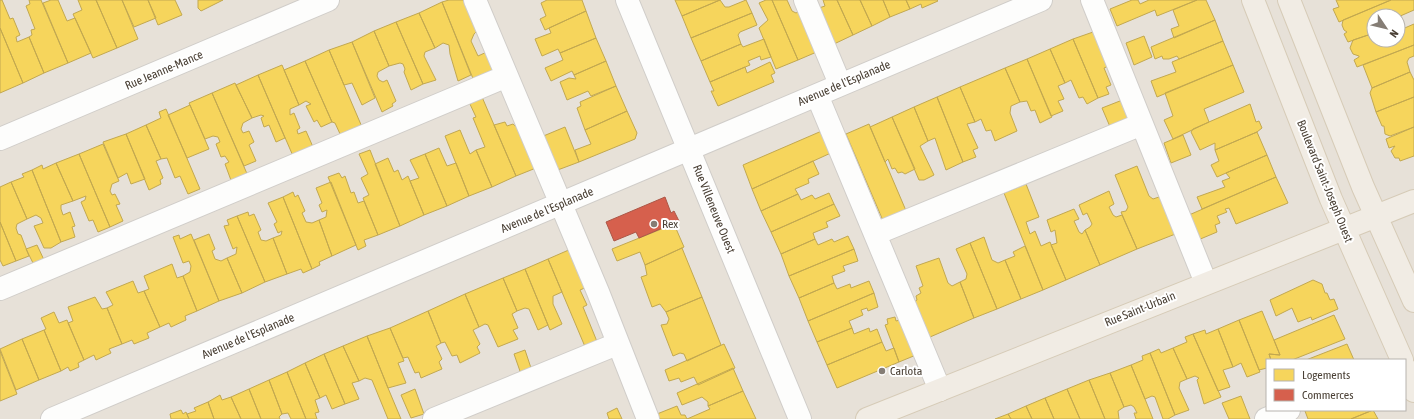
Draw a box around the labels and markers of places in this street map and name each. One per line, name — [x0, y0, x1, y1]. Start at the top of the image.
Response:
place label: Rex — [662, 217, 678, 231]
marker: Rex — [649, 219, 659, 229]
place label: Carlota — [890, 364, 922, 378]
marker: Carlota — [877, 366, 887, 376]

